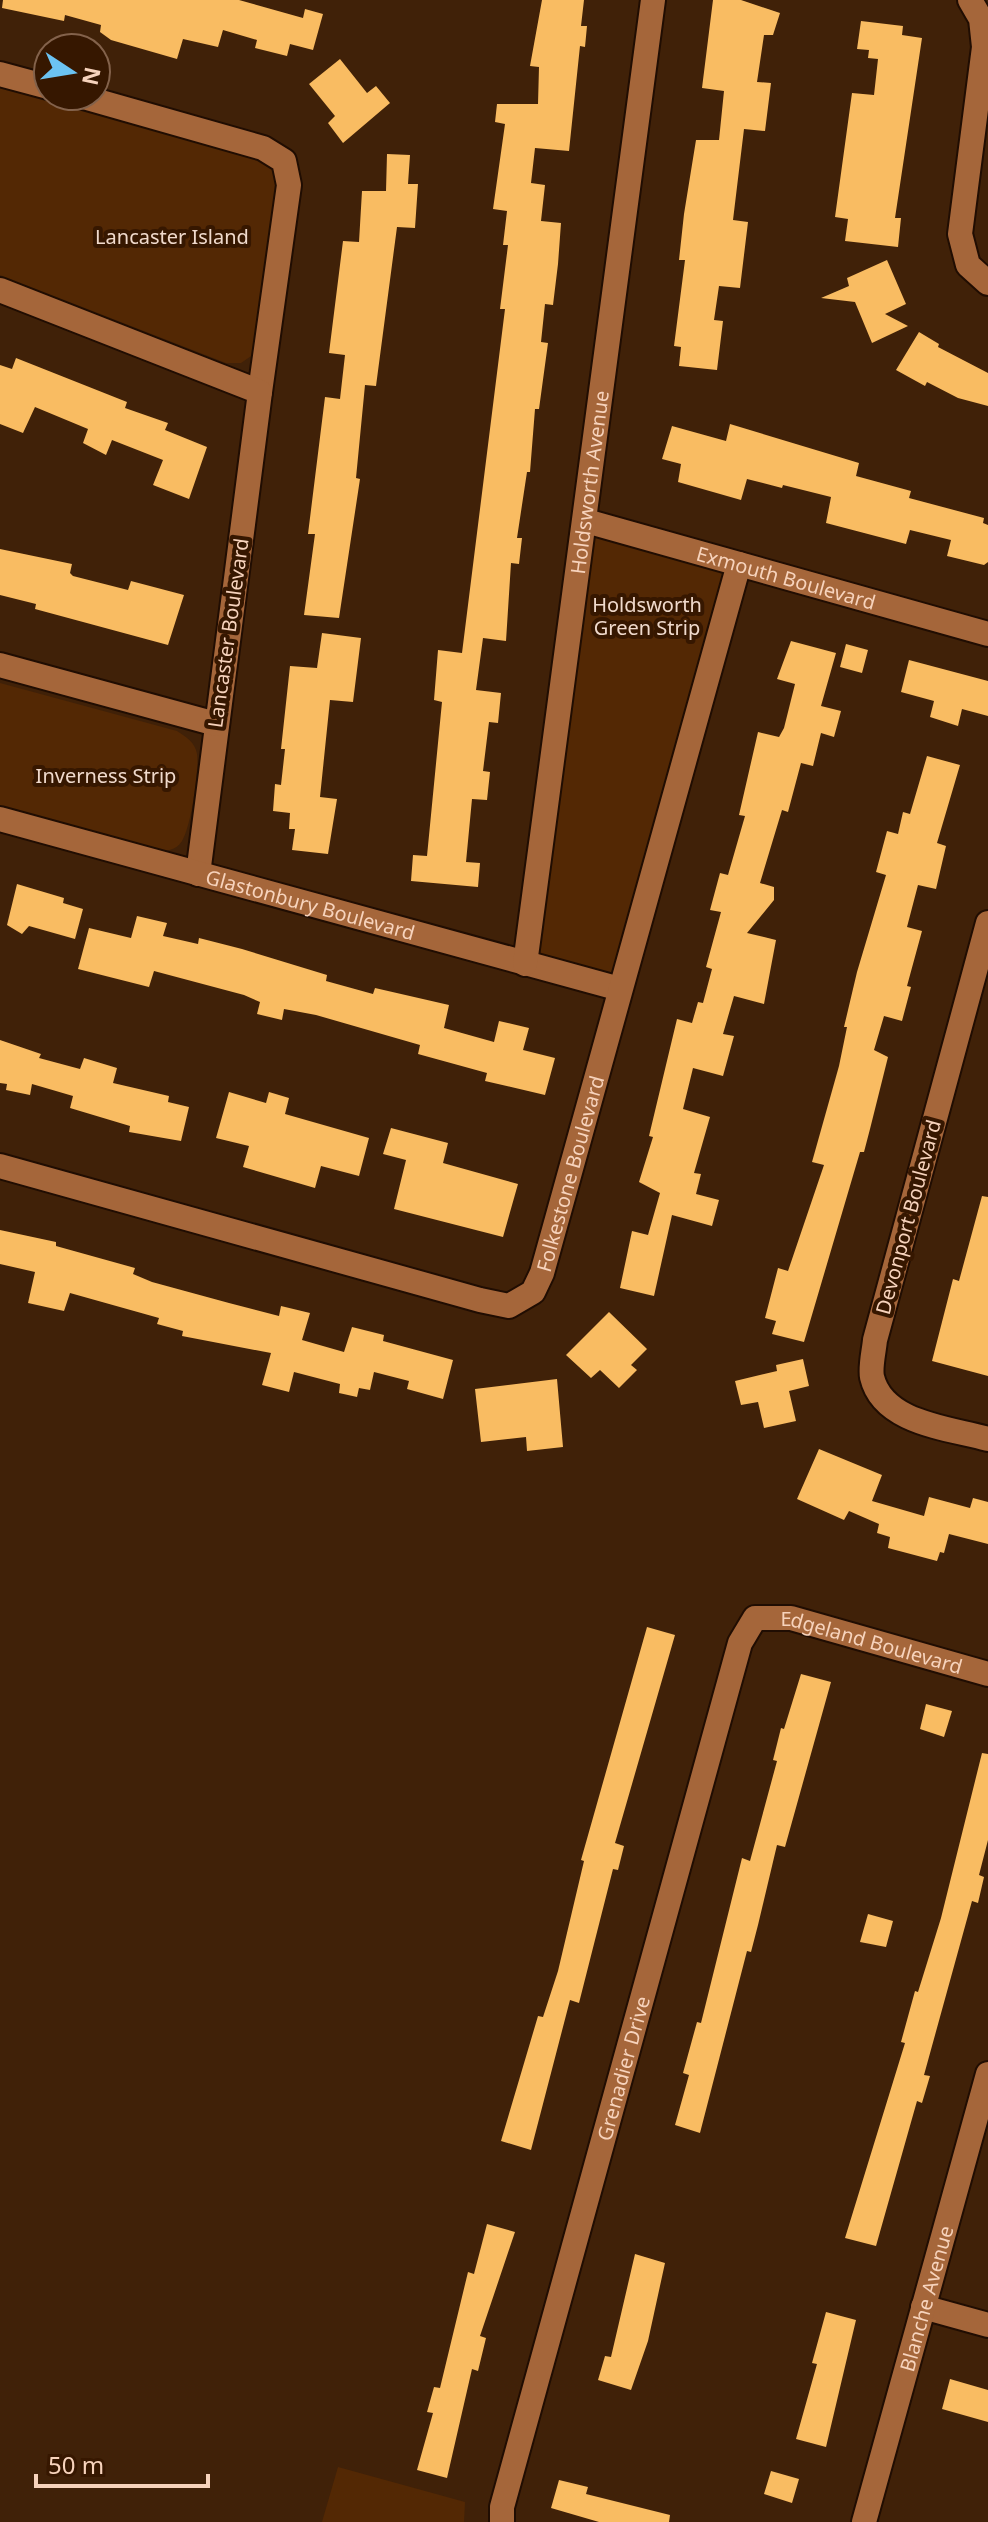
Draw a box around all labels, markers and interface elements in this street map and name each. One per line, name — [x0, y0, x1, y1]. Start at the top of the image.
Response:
north arrow — [32, 32, 112, 112]
text: N — [76, 64, 109, 88]
park label: Lancaster Island — [95, 223, 249, 250]
street label: Holdsworth Avenue — [563, 389, 615, 576]
street label: Lancaster Boulevard — [201, 536, 255, 730]
street label: Exmouth Boulevard — [694, 539, 879, 615]
park label: Holdsworth Green Strip — [592, 591, 702, 641]
park label: Inverness Strip — [36, 762, 176, 789]
street label: Glastonbury Boulevard — [203, 863, 418, 946]
street label: Folkestone Boulevard — [530, 1072, 610, 1275]
street label: Devonport Boulevard — [869, 1117, 947, 1317]
street label: Edgeland Boulevard — [780, 1605, 966, 1680]
street label: Grenadier Drive — [590, 1993, 656, 2144]
street label: Blanche Avenue — [893, 2222, 959, 2375]
scale bar — [36, 2438, 208, 2488]
text: 50 m — [48, 2448, 104, 2481]

